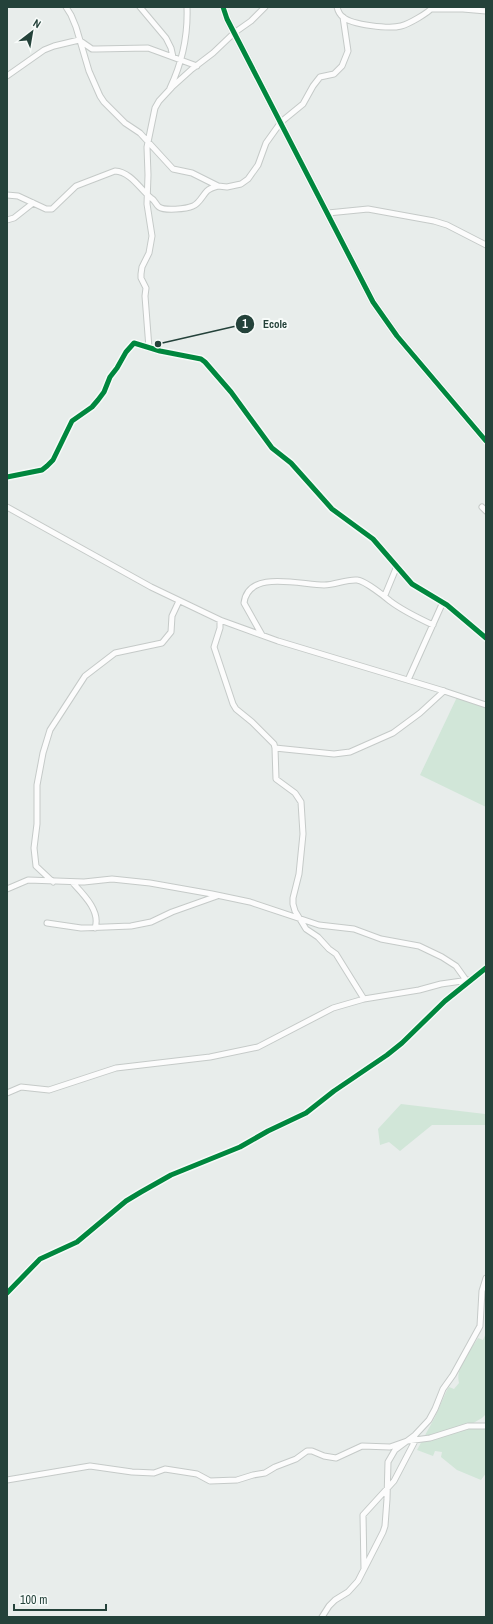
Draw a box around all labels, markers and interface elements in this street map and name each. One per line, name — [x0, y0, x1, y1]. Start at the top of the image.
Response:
north arrow — [12, 12, 52, 52]
text: N — [31, 16, 44, 31]
callout: Ecole — [235, 312, 295, 335]
text: 1 — [242, 316, 248, 332]
text: Ecole — [263, 317, 287, 331]
scale bar — [14, 1586, 106, 1612]
text: 100 m — [20, 1592, 47, 1608]

